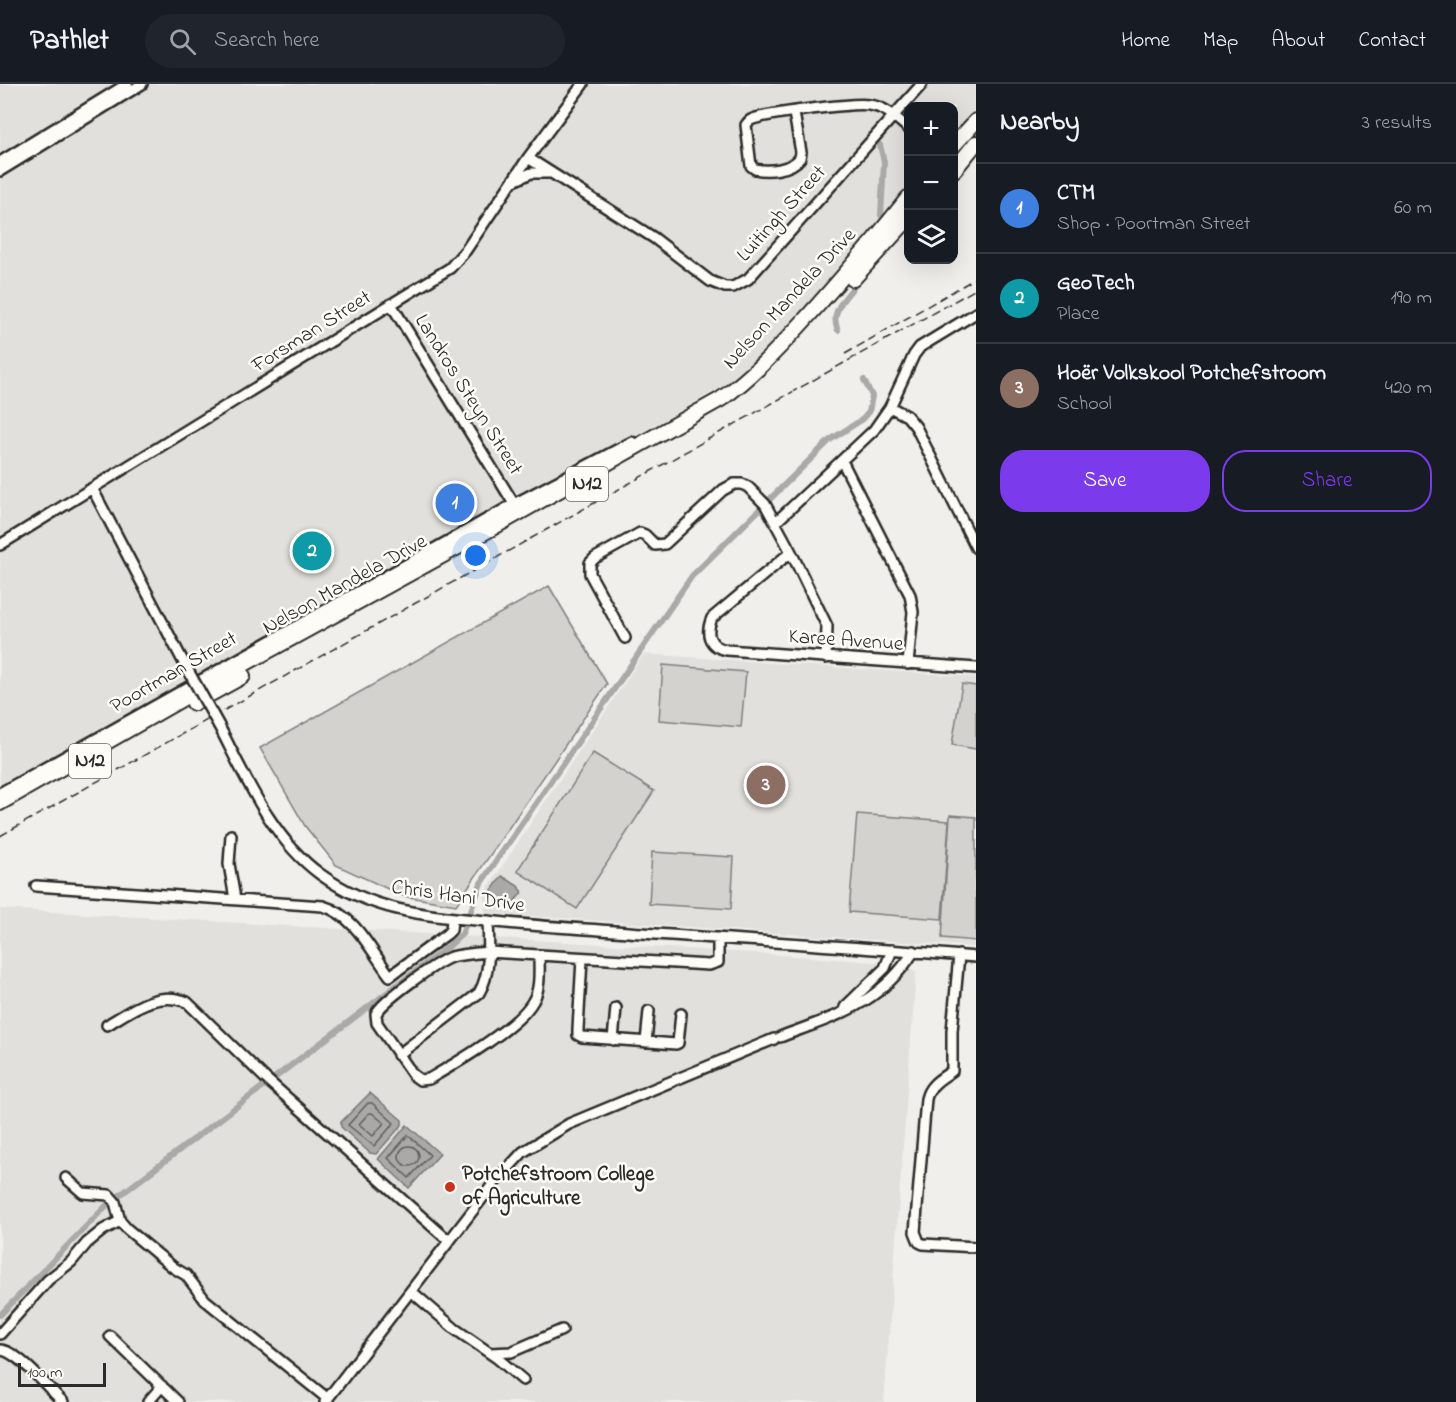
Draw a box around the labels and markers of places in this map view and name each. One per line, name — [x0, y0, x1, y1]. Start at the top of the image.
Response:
pin: 1 — [436, 480, 474, 526]
pin: 2 — [292, 528, 332, 574]
pin: 3 — [746, 762, 786, 808]
place label: Potchefstroom College of Agriculture — [462, 1160, 655, 1216]
marker: Potchefstroom College of Agriculture — [443, 1180, 457, 1194]

